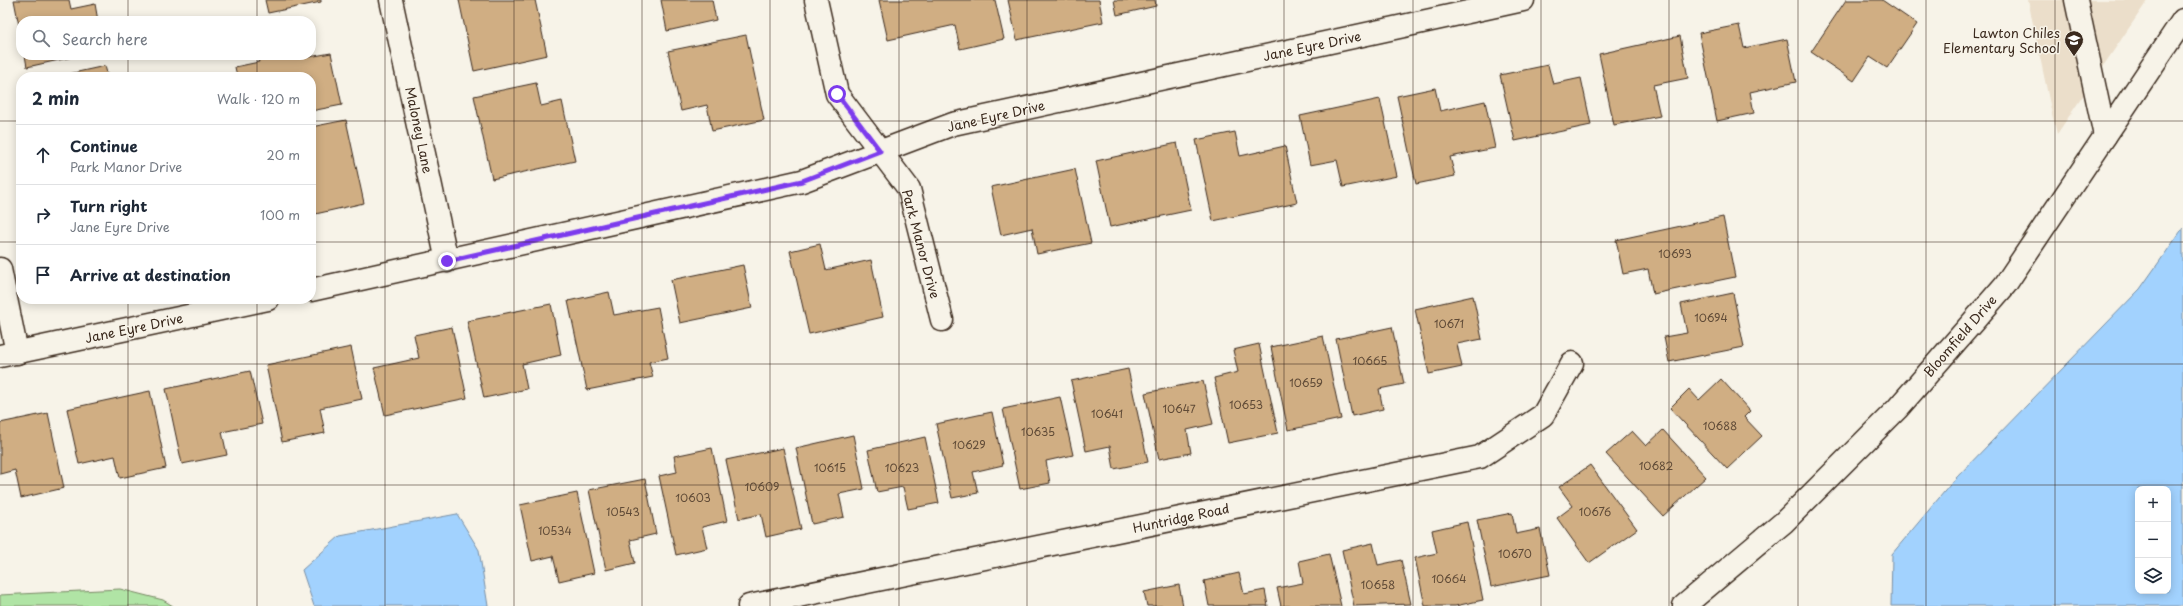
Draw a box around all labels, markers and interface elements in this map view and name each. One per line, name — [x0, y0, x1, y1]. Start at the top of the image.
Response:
search box — [16, 16, 316, 60]
place label: Lawton Chiles Elementary School — [1943, 23, 2060, 57]
street label: Jane Eyre Drive — [1261, 26, 1363, 65]
icon: search — [30, 27, 52, 49]
text: Search here — [62, 27, 148, 50]
school or university icon: Lawton Chiles Elementary School — [2063, 29, 2085, 57]
text: 2 min — [32, 85, 79, 111]
street label: Maloney Lane — [401, 85, 438, 175]
route start — [828, 85, 846, 103]
text: Walk · 120 m — [217, 89, 300, 108]
street label: Jane Eyre Drive — [945, 95, 1047, 136]
text: Continue — [70, 134, 138, 157]
icon: ahead — [32, 144, 54, 166]
text: 20 m — [266, 145, 300, 164]
text: Park Manor Drive — [70, 157, 182, 176]
street label: Park Manor Drive — [898, 187, 945, 301]
text: Turn right — [70, 194, 147, 217]
icon: right — [32, 204, 54, 226]
text: 100 m — [260, 205, 300, 224]
text: Jane Eyre Drive — [70, 217, 170, 236]
house number: 10693 — [1658, 245, 1692, 262]
route end — [438, 252, 456, 270]
text: Arrive at destination — [70, 263, 231, 286]
icon: arrive — [32, 264, 54, 286]
street label: Bloomfield Drive — [1919, 291, 2001, 381]
street label: Jane Eyre Drive — [83, 308, 185, 347]
house number: 10694 — [1694, 309, 1728, 326]
house number: 10671 — [1434, 315, 1464, 332]
house number: 10665 — [1353, 352, 1387, 369]
house number: 10659 — [1289, 374, 1323, 391]
house number: 10653 — [1229, 396, 1263, 413]
house number: 10647 — [1162, 400, 1196, 417]
house number: 10641 — [1091, 405, 1123, 422]
house number: 10688 — [1703, 417, 1737, 434]
house number: 10635 — [1021, 423, 1055, 440]
house number: 10629 — [952, 436, 986, 453]
house number: 10682 — [1639, 457, 1674, 474]
house number: 10615 — [814, 459, 846, 476]
house number: 10623 — [885, 459, 919, 476]
house number: 10609 — [745, 478, 779, 495]
map controls — [2135, 486, 2171, 594]
button: + — [2135, 486, 2171, 522]
house number: 10603 — [675, 489, 711, 506]
street label: Huntridge Road — [1131, 498, 1231, 537]
house number: 10543 — [606, 503, 640, 520]
house number: 10676 — [1579, 503, 1611, 520]
house number: 10534 — [538, 522, 572, 539]
button: − — [2135, 522, 2171, 558]
house number: 10670 — [1498, 545, 1532, 562]
button: layers — [2135, 558, 2171, 594]
house number: 10664 — [1431, 570, 1467, 587]
house number: 10658 — [1361, 576, 1395, 593]

